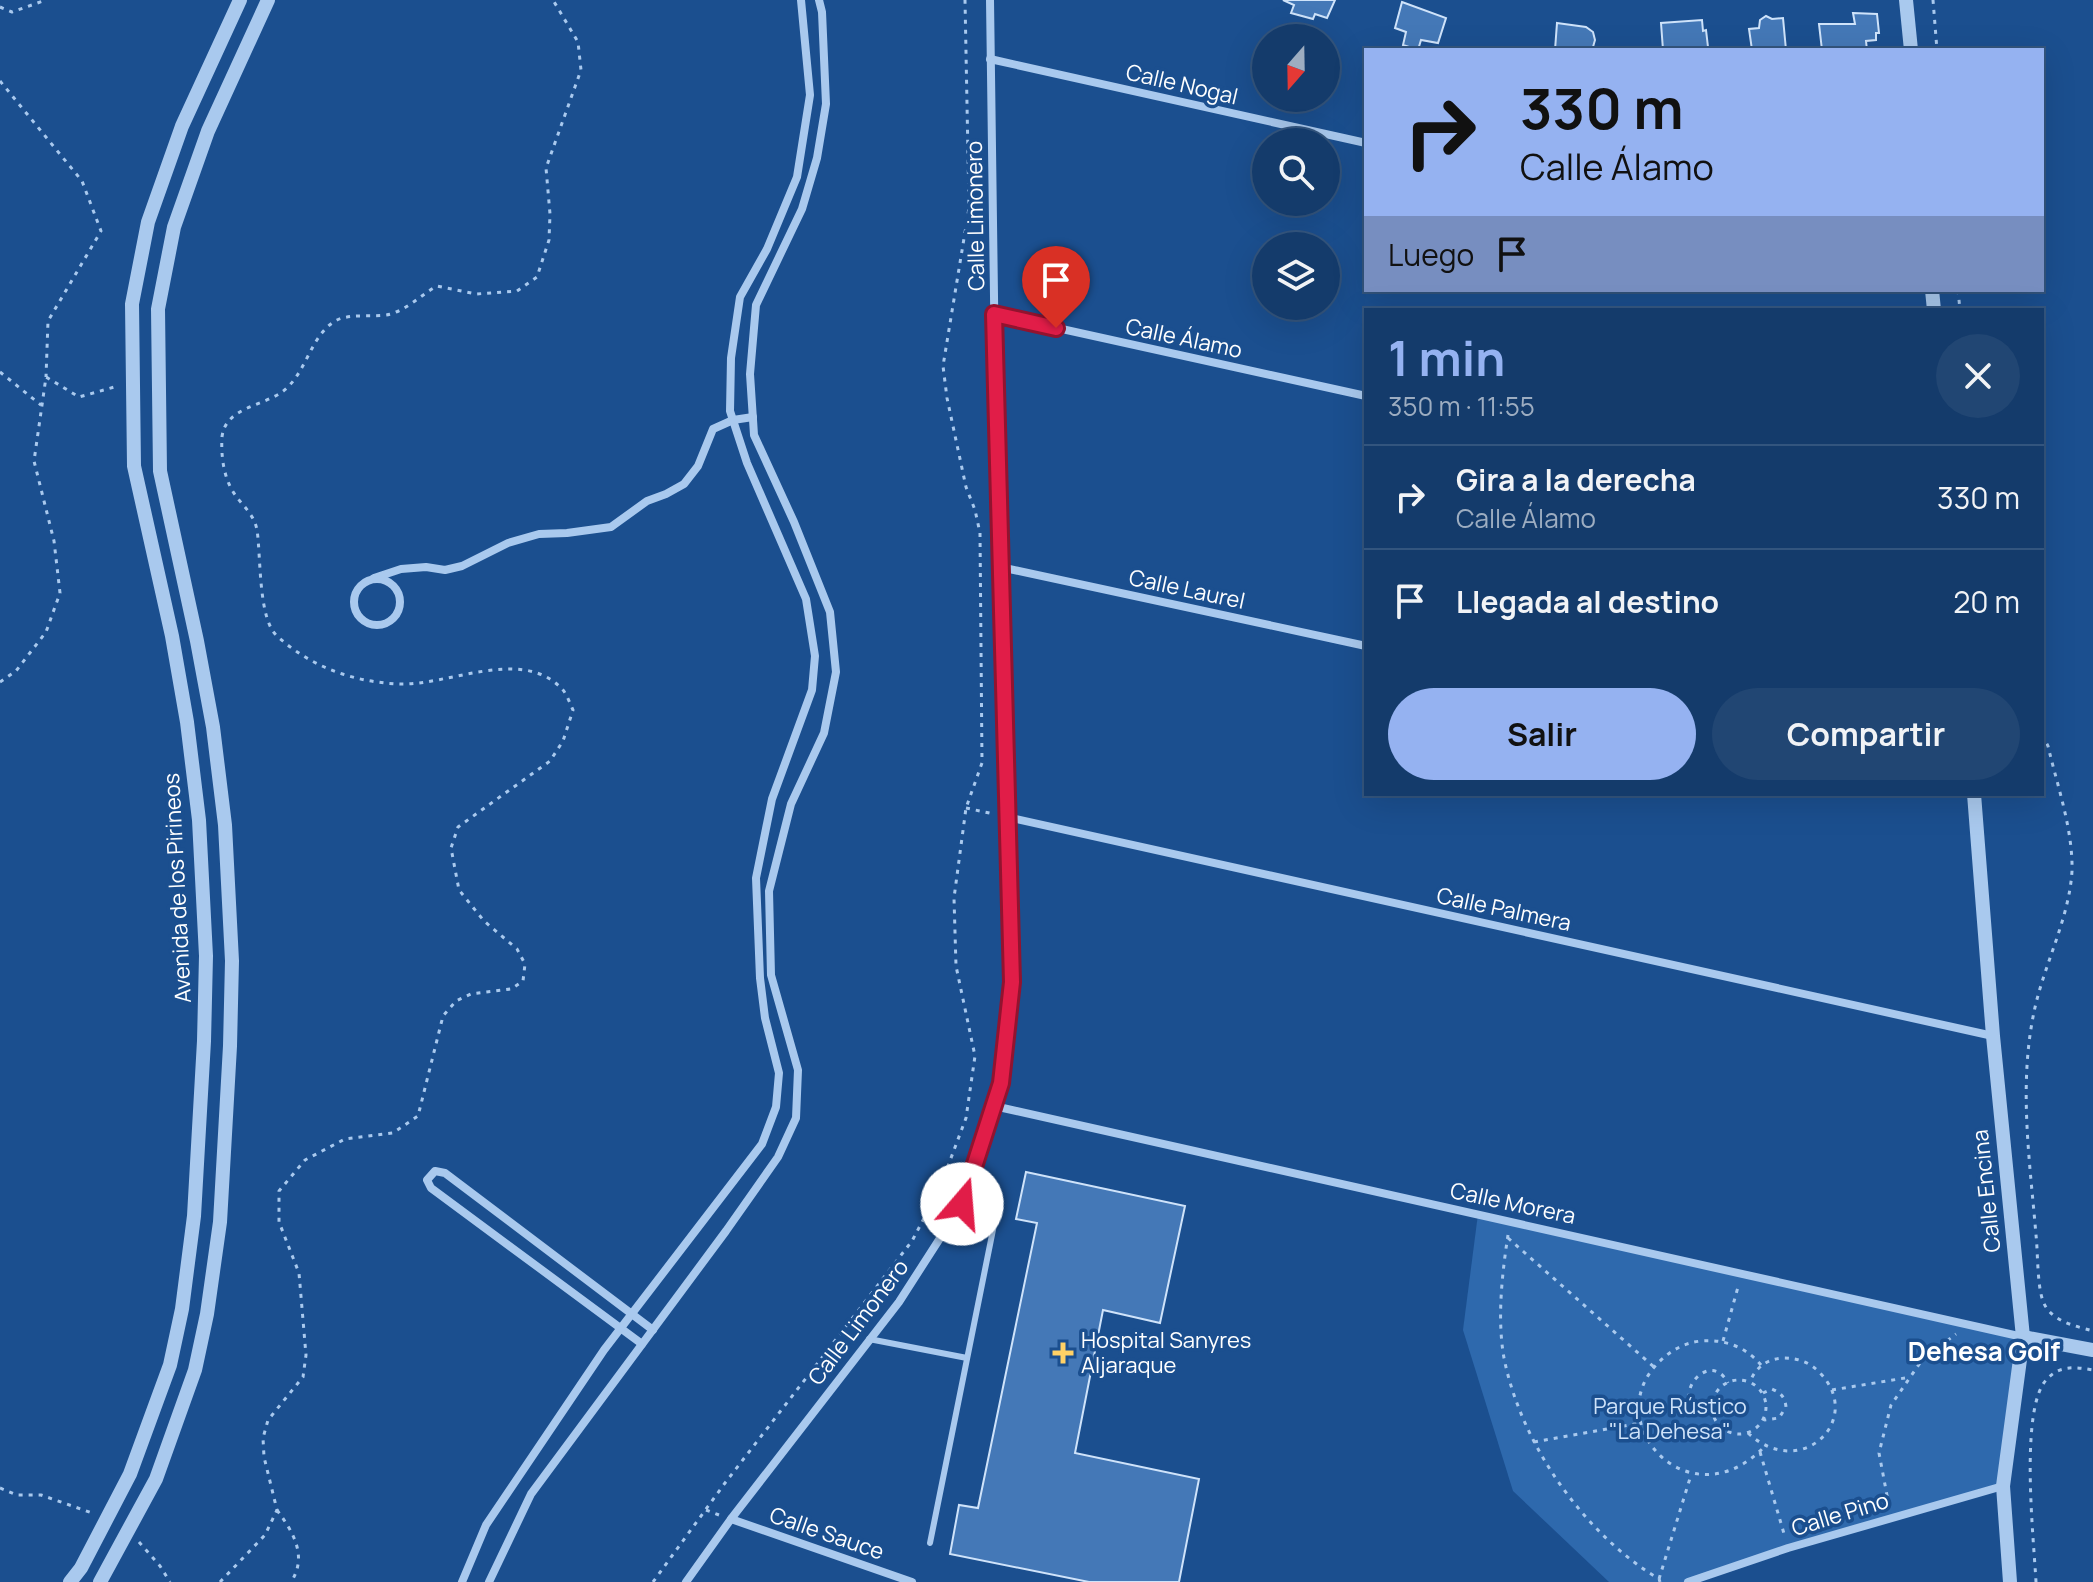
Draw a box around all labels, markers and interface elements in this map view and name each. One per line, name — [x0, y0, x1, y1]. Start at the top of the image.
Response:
north arrow — [1252, 24, 1340, 112]
map controls — [1252, 24, 1340, 320]
street label: Calle Nogal — [1123, 57, 1241, 111]
text: 330 m — [1520, 69, 1684, 146]
icon: right — [1388, 80, 1492, 184]
button: search — [1252, 128, 1340, 216]
street label: Calle Limonero — [959, 141, 991, 291]
text: Calle Álamo — [1520, 142, 1714, 191]
button: layers — [1252, 232, 1340, 320]
icon: arrive — [1490, 232, 1534, 276]
text: Luego — [1388, 234, 1474, 275]
pin — [1022, 246, 1090, 328]
icon: arrive — [1034, 258, 1078, 302]
street label: Calle Álamo — [1123, 311, 1245, 365]
text: 1 min — [1388, 325, 1505, 390]
button: close — [1936, 334, 2020, 418]
text: 350 m · 11:55 — [1388, 388, 1535, 424]
text: Gira a la derecha — [1456, 459, 1696, 500]
icon: right — [1388, 475, 1432, 519]
text: 330 m — [1937, 477, 2020, 518]
text: Calle Álamo — [1456, 500, 1596, 536]
street label: Calle Laurel — [1126, 562, 1248, 616]
icon: arrive — [1388, 579, 1432, 623]
text: Llegada al destino — [1456, 581, 1719, 622]
text: 20 m — [1953, 581, 2020, 622]
button: Salir — [1388, 688, 1696, 780]
button: Compartir — [1712, 688, 2020, 780]
street label: Avenida de los Pirineos — [156, 772, 198, 1004]
street label: Calle Palmera — [1434, 880, 1574, 938]
street label: Calle Encina — [1965, 1128, 2007, 1254]
position arrow — [920, 1162, 1004, 1246]
street label: Calle Morera — [1448, 1175, 1578, 1231]
street label: Calle Limonero — [801, 1253, 915, 1391]
place label: Hospital Sanyres Aljaraque — [1081, 1325, 1251, 1380]
district label: Dehesa Golf — [1908, 1333, 2060, 1369]
marker: Hospital Sanyres Aljaraque — [1052, 1342, 1074, 1364]
park label: Parque Rústico "La Dehesa" — [1593, 1391, 1747, 1446]
street label: Calle Pino — [1788, 1485, 1892, 1543]
street label: Calle Sauce — [766, 1499, 888, 1567]

